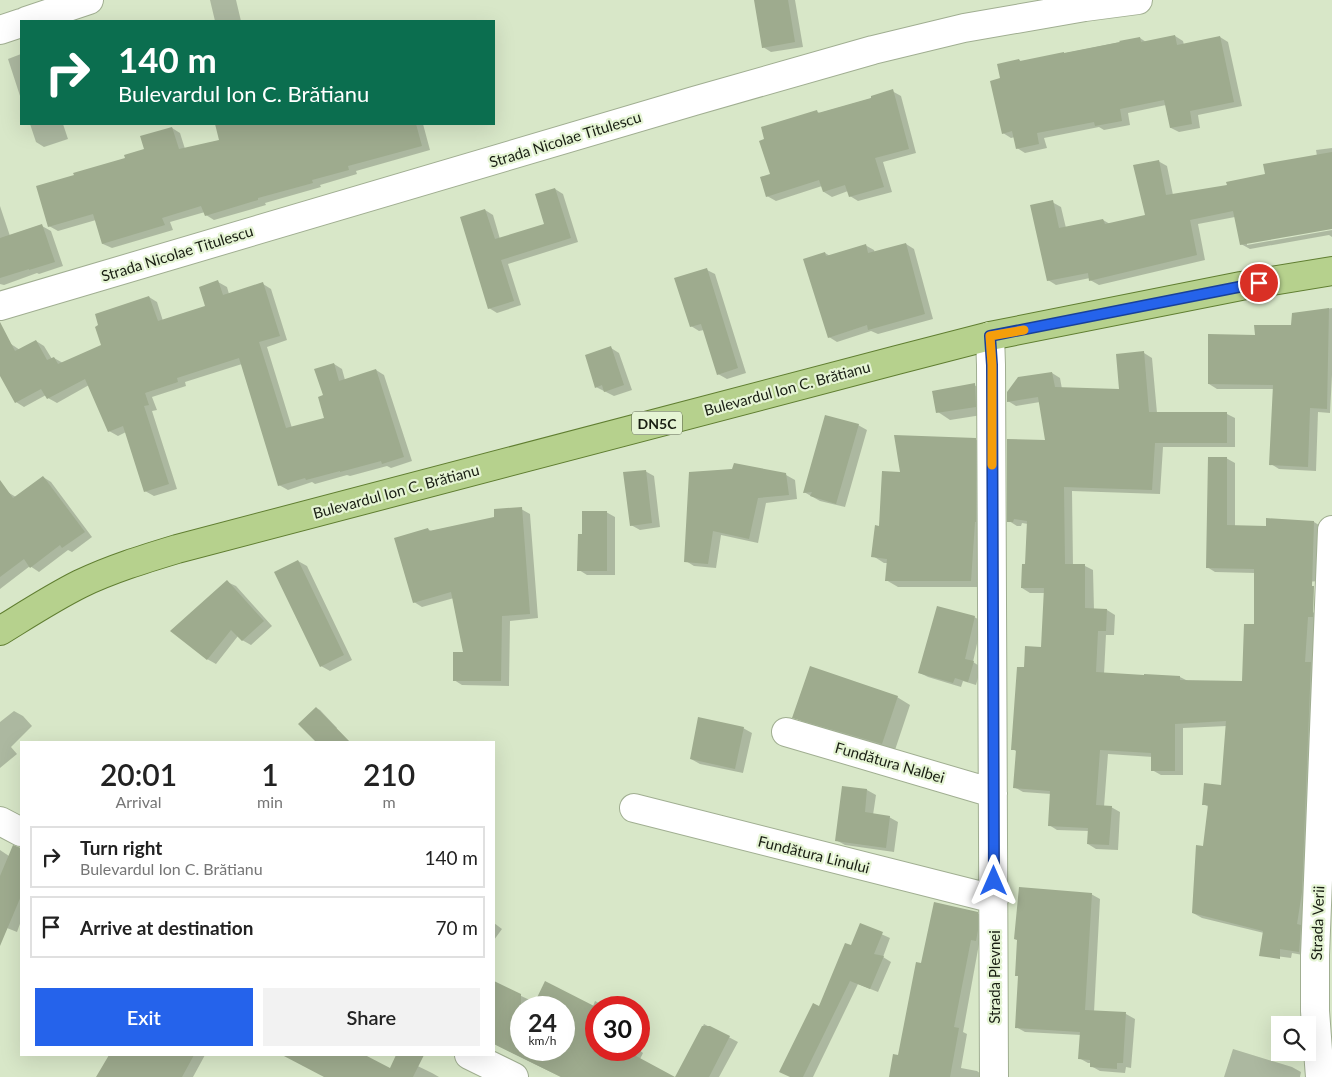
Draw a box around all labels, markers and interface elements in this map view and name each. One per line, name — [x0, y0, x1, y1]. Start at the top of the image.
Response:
text: 140 m — [118, 38, 217, 80]
icon: right — [35, 40, 100, 105]
text: Bulevardul Ion C. Brătianu — [118, 80, 369, 107]
street label: Strada Nicolae Titulescu — [487, 107, 643, 171]
street label: Strada Nicolae Titulescu — [99, 221, 255, 285]
pin — [1238, 262, 1280, 304]
icon: arrive — [1245, 269, 1273, 297]
street label: Bulevardul Ion C. Brătianu — [702, 357, 872, 419]
road number: DN5C — [632, 412, 682, 434]
street label: Bulevardul Ion C. Brătianu — [311, 460, 481, 522]
street label: Fundătura Nalbei — [833, 738, 947, 786]
text: 20:01 — [100, 756, 177, 792]
text: 1 — [261, 756, 279, 792]
text: 210 — [363, 756, 415, 792]
text: Arrival — [115, 792, 162, 811]
text: min — [257, 792, 283, 811]
text: m — [382, 792, 396, 811]
street label: Fundătura Linului — [756, 831, 872, 877]
text: Turn right — [80, 836, 162, 859]
icon: right — [37, 843, 65, 871]
text: 140 m — [424, 846, 478, 869]
position arrow — [967, 854, 1019, 906]
text: Bulevardul Ion C. Brătianu — [80, 859, 263, 878]
street label: Strada Verii — [1307, 885, 1327, 961]
icon: arrive — [37, 913, 65, 941]
text: Arrive at destination — [80, 916, 253, 939]
text: 70 m — [435, 916, 478, 939]
street label: Strada Plevnei — [985, 930, 1003, 1024]
button: Exit — [35, 988, 253, 1046]
button: Share — [263, 988, 480, 1046]
speed limit sign: 30 — [585, 996, 650, 1061]
text: 24 — [528, 1007, 557, 1037]
map controls — [1271, 1016, 1316, 1061]
button: search — [1271, 1016, 1316, 1061]
text: km/h — [528, 1033, 557, 1048]

